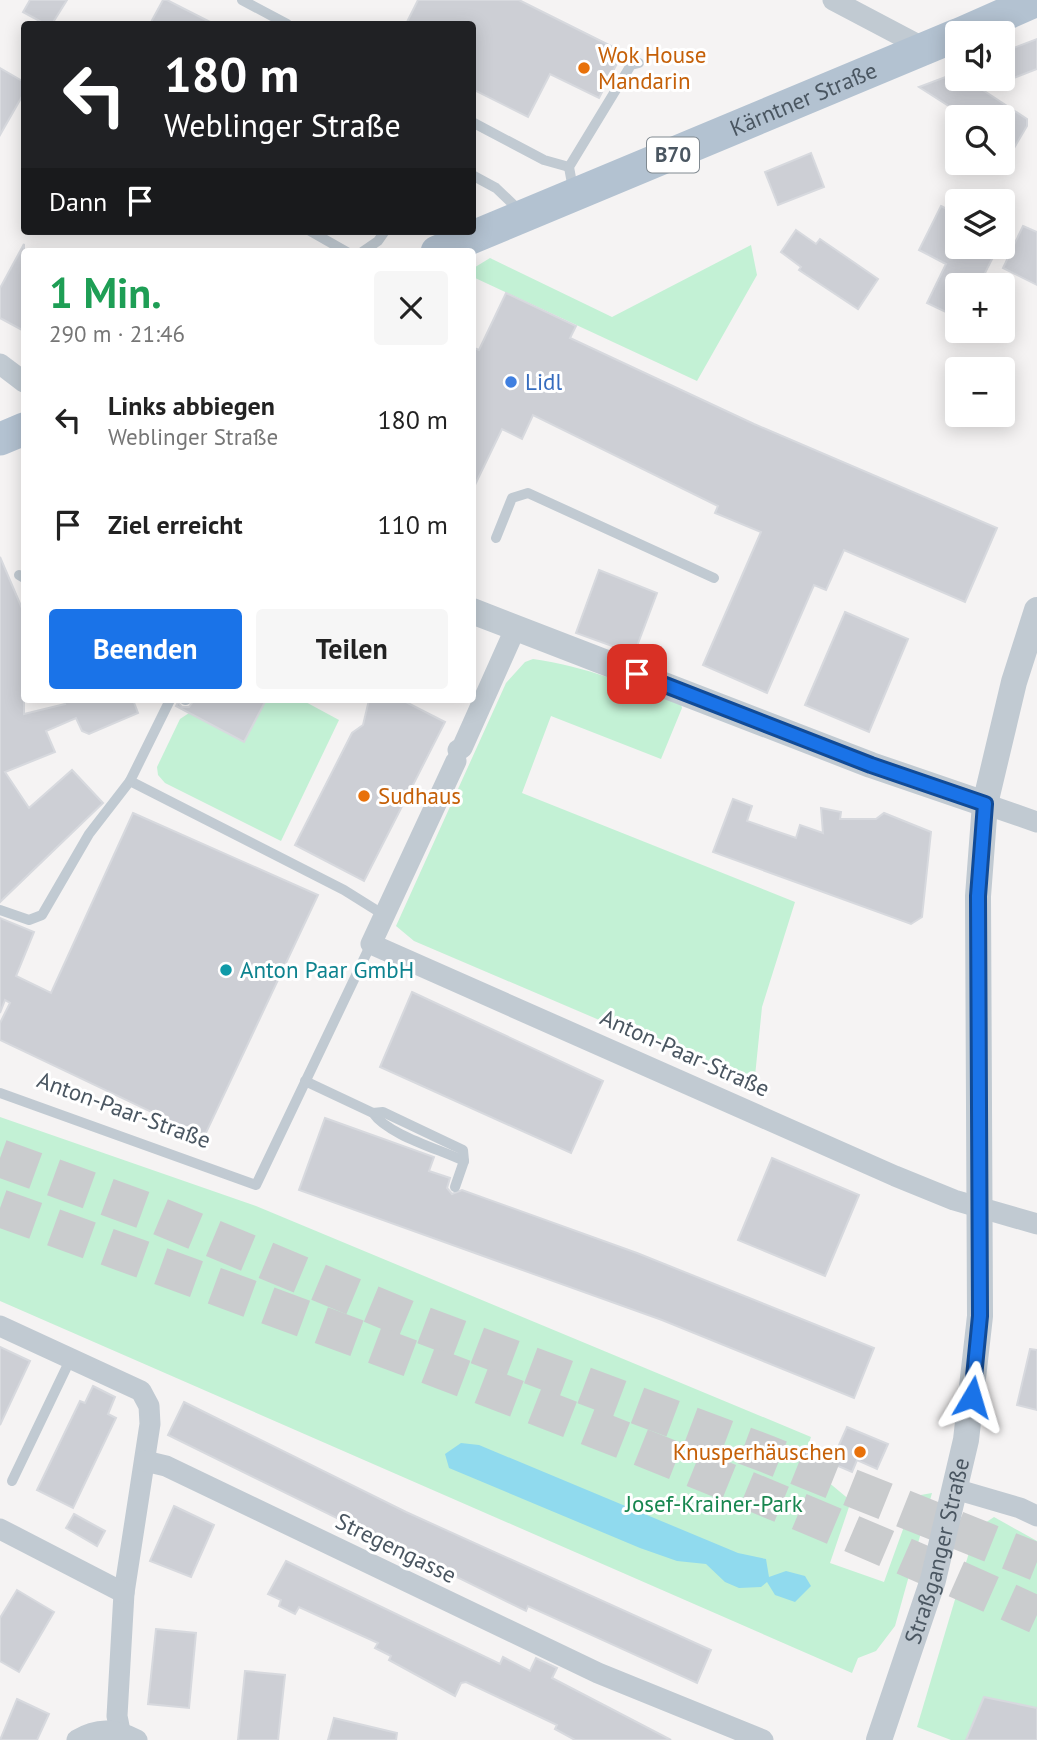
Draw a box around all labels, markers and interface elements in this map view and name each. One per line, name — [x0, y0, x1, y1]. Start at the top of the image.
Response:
map controls — [945, 21, 1015, 427]
button: sound — [945, 21, 1015, 91]
place label: Wok House Mandarin — [598, 40, 706, 95]
text: 180 m — [164, 42, 299, 106]
icon: left — [49, 49, 140, 140]
street label: Kärntner Straße — [725, 55, 881, 142]
marker: Wok House Mandarin — [576, 60, 592, 76]
text: Weblinger Straße — [164, 104, 401, 146]
button: search — [945, 105, 1015, 175]
road number: B70 — [647, 138, 699, 172]
icon: arrive — [121, 182, 159, 220]
text: Dann — [49, 185, 107, 218]
button: layers — [945, 189, 1015, 259]
text: 1 Min. — [49, 265, 162, 320]
button: close — [374, 271, 448, 345]
button: + — [945, 273, 1015, 343]
text: 290 m · 21:46 — [49, 319, 185, 348]
button: − — [945, 357, 1015, 427]
place label: Lidl — [525, 367, 562, 396]
marker: Lidl — [503, 374, 519, 390]
text: Links abbiegen — [108, 389, 275, 422]
icon: left — [49, 401, 87, 439]
text: 180 m — [377, 403, 448, 436]
text: Weblinger Straße — [108, 422, 278, 451]
icon: arrive — [49, 506, 87, 544]
text: Ziel erreicht — [108, 508, 243, 541]
text: 110 m — [377, 508, 448, 541]
button: Beenden — [49, 609, 242, 689]
button: Teilen — [256, 609, 448, 689]
pin — [607, 644, 667, 704]
icon: arrive — [618, 655, 656, 693]
place label: Sudhaus — [378, 781, 461, 810]
marker: Sudhaus — [356, 788, 372, 804]
place label: Anton Paar GmbH — [240, 955, 414, 984]
marker: Anton Paar GmbH — [218, 962, 234, 978]
street label: Anton-Paar-Straße — [596, 1002, 774, 1103]
street label: Anton-Paar-Straße — [34, 1065, 215, 1154]
position arrow — [935, 1360, 1009, 1434]
place label: Knusperhäuschen — [673, 1437, 846, 1466]
marker: Knusperhäuschen — [852, 1444, 868, 1460]
street label: Straßganger Straße — [897, 1455, 975, 1648]
park label: Josef-Krainer-Park — [624, 1489, 803, 1518]
street label: Stregengasse — [331, 1506, 461, 1589]

